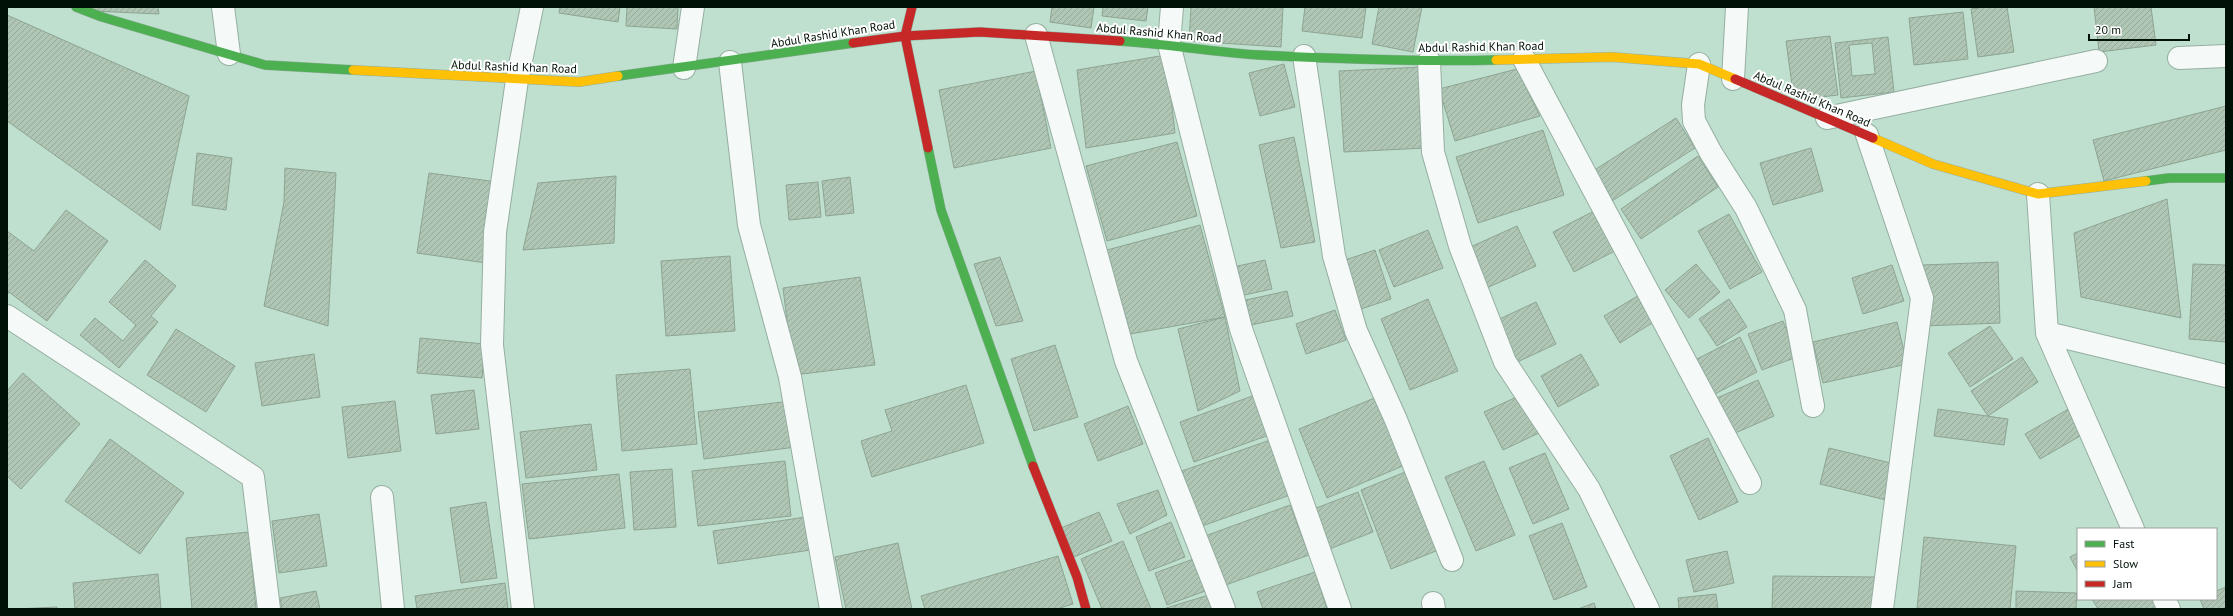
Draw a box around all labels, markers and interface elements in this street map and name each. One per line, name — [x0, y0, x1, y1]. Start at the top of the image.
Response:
street label: Abdul Rashid Khan Road — [770, 16, 896, 51]
scale bar — [2089, 16, 2189, 42]
street label: Abdul Rashid Khan Road — [1096, 20, 1222, 45]
text: 20 m — [2095, 22, 2121, 37]
street label: Abdul Rashid Khan Road — [1418, 38, 1544, 55]
street label: Abdul Rashid Khan Road — [451, 57, 577, 76]
street label: Abdul Rashid Khan Road — [1751, 67, 1873, 130]
legend — [2077, 528, 2217, 600]
text: Fast — [2113, 536, 2134, 551]
text: Slow — [2113, 556, 2138, 571]
text: Jam — [2112, 576, 2132, 591]

